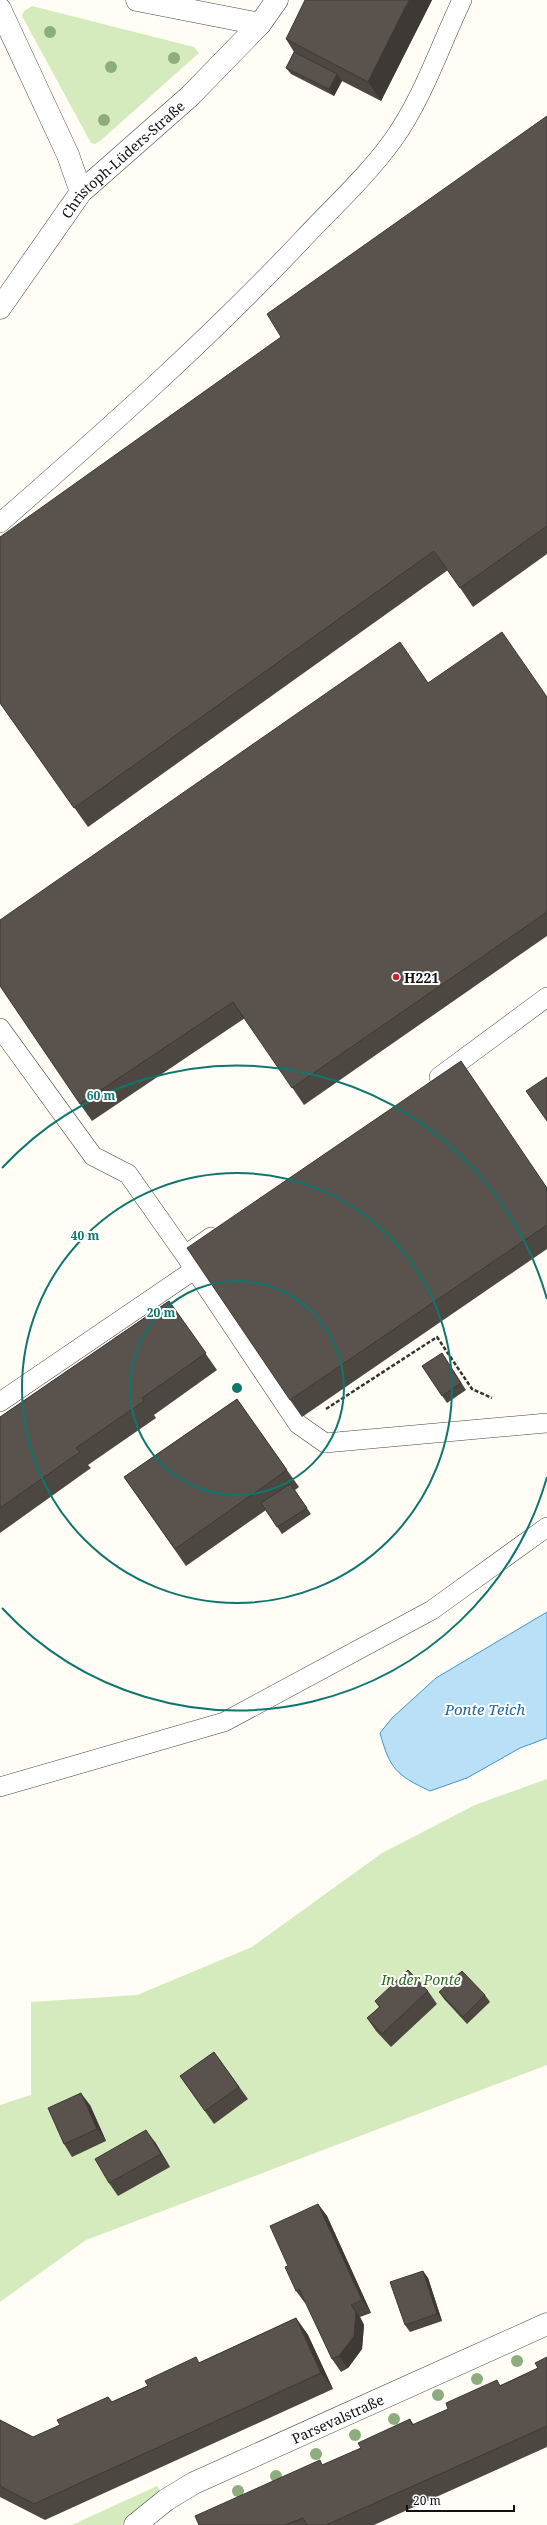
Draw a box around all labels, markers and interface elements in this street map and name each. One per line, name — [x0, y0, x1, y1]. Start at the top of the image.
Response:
street label: Christoph-Lüders-Straße — [56, 96, 188, 222]
place label: H221 — [404, 968, 439, 987]
marker: H221 — [391, 972, 401, 982]
text: 60 m — [87, 1087, 115, 1104]
text: 40 m — [71, 1227, 99, 1244]
text: 20 m — [147, 1304, 175, 1321]
centre of rings — [230, 1381, 244, 1395]
water label: Ponte Teich — [444, 1699, 525, 1719]
park label: In der Ponte — [380, 1970, 461, 1989]
street label: Parsevalstraße — [288, 2389, 387, 2447]
scale bar — [407, 2487, 514, 2513]
text: 20 m — [413, 2492, 441, 2509]

